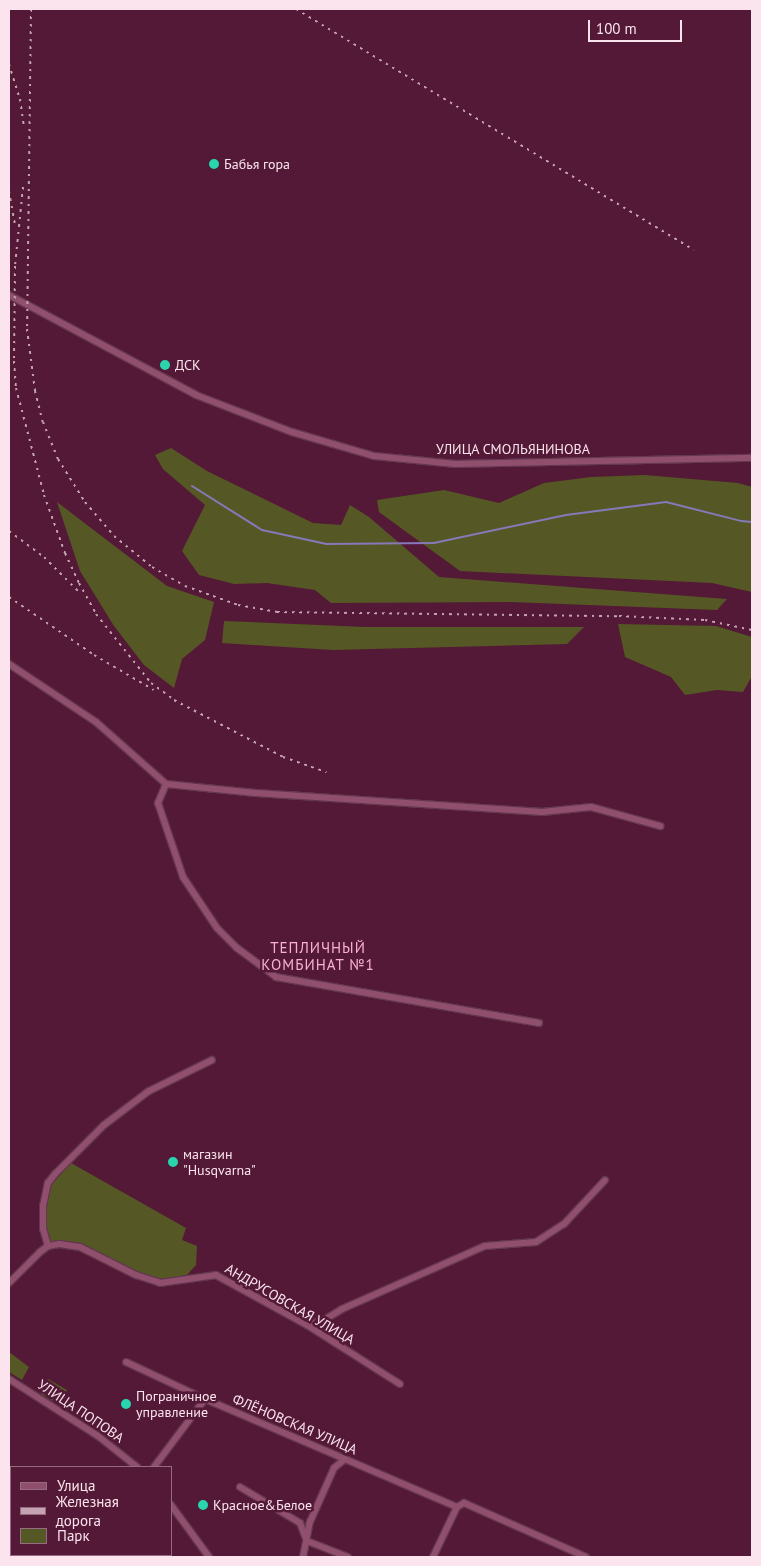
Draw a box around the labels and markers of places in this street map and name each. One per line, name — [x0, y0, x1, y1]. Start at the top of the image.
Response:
place label: Бабья гора — [224, 156, 290, 172]
marker: Бабья гора — [208, 158, 220, 170]
place label: ДСК — [175, 357, 201, 373]
marker: ДСК — [159, 359, 171, 371]
place label: магазин "Husqvarna" — [183, 1146, 256, 1178]
marker: магазин "Husqvarna" — [167, 1156, 179, 1168]
place label: Пограничное управление — [136, 1388, 217, 1420]
marker: Пограничное управление — [120, 1398, 132, 1410]
place label: Красное&Белое — [213, 1497, 312, 1513]
marker: Красное&Белое — [197, 1499, 209, 1511]

